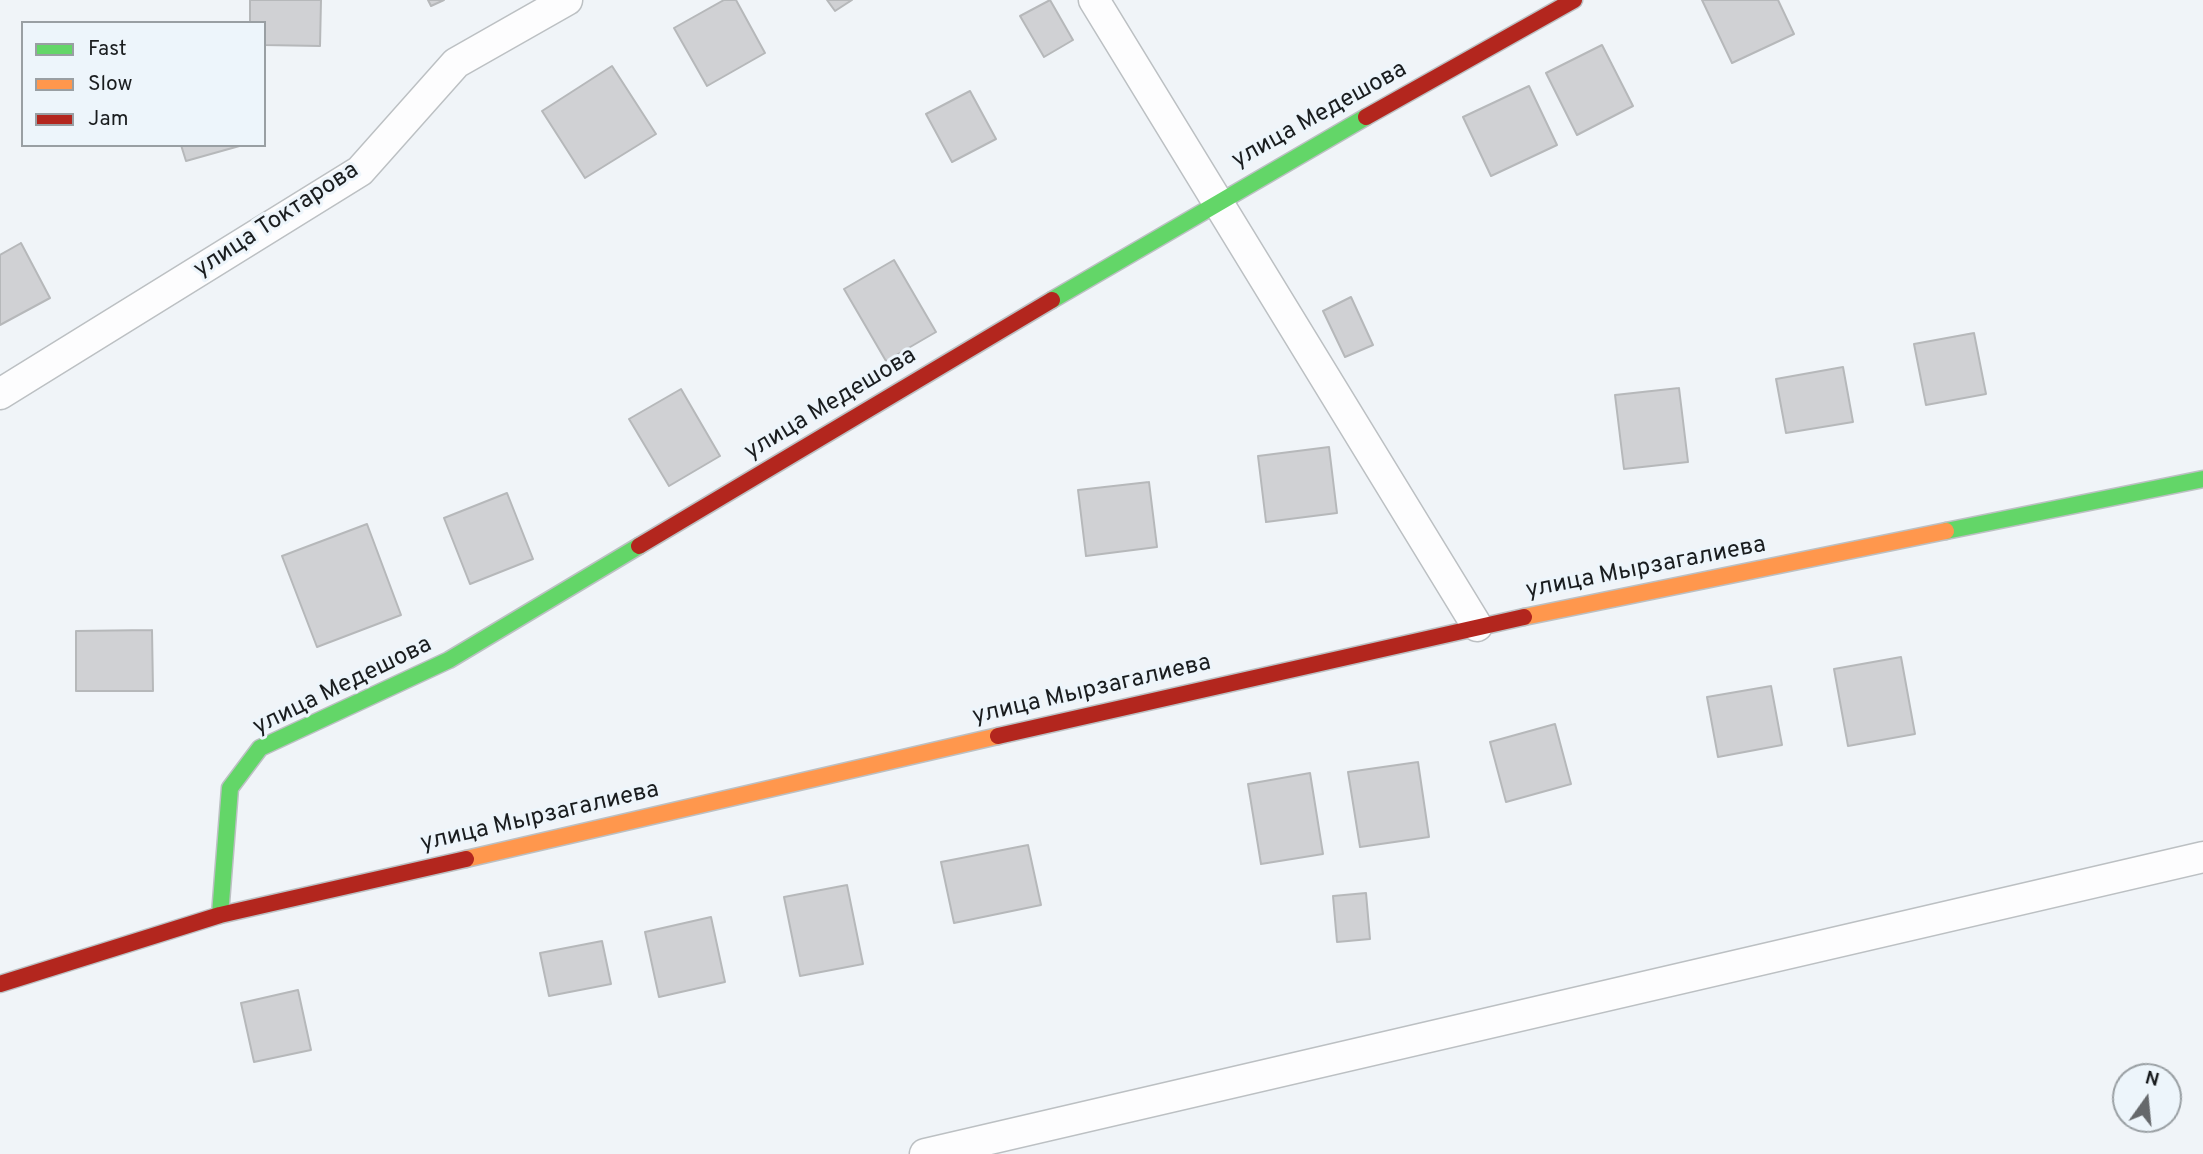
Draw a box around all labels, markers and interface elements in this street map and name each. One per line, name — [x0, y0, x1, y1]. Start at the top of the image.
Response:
legend — [21, 21, 266, 147]
text: Fast — [88, 36, 127, 63]
street label: улица Медешова — [1228, 56, 1412, 176]
text: Slow — [88, 71, 133, 98]
text: Jam — [88, 106, 129, 133]
street label: улица Токтарова — [189, 157, 365, 285]
street label: улица Медешова — [740, 342, 922, 468]
street label: улица Мырзагалиева — [1524, 532, 1768, 606]
street label: улица Медешова — [249, 631, 437, 743]
street label: улица Мырзагалиева — [970, 650, 1214, 732]
street label: улица Мырзагалиева — [418, 777, 662, 859]
north arrow — [2112, 1063, 2182, 1133]
text: N — [2142, 1066, 2162, 1093]

